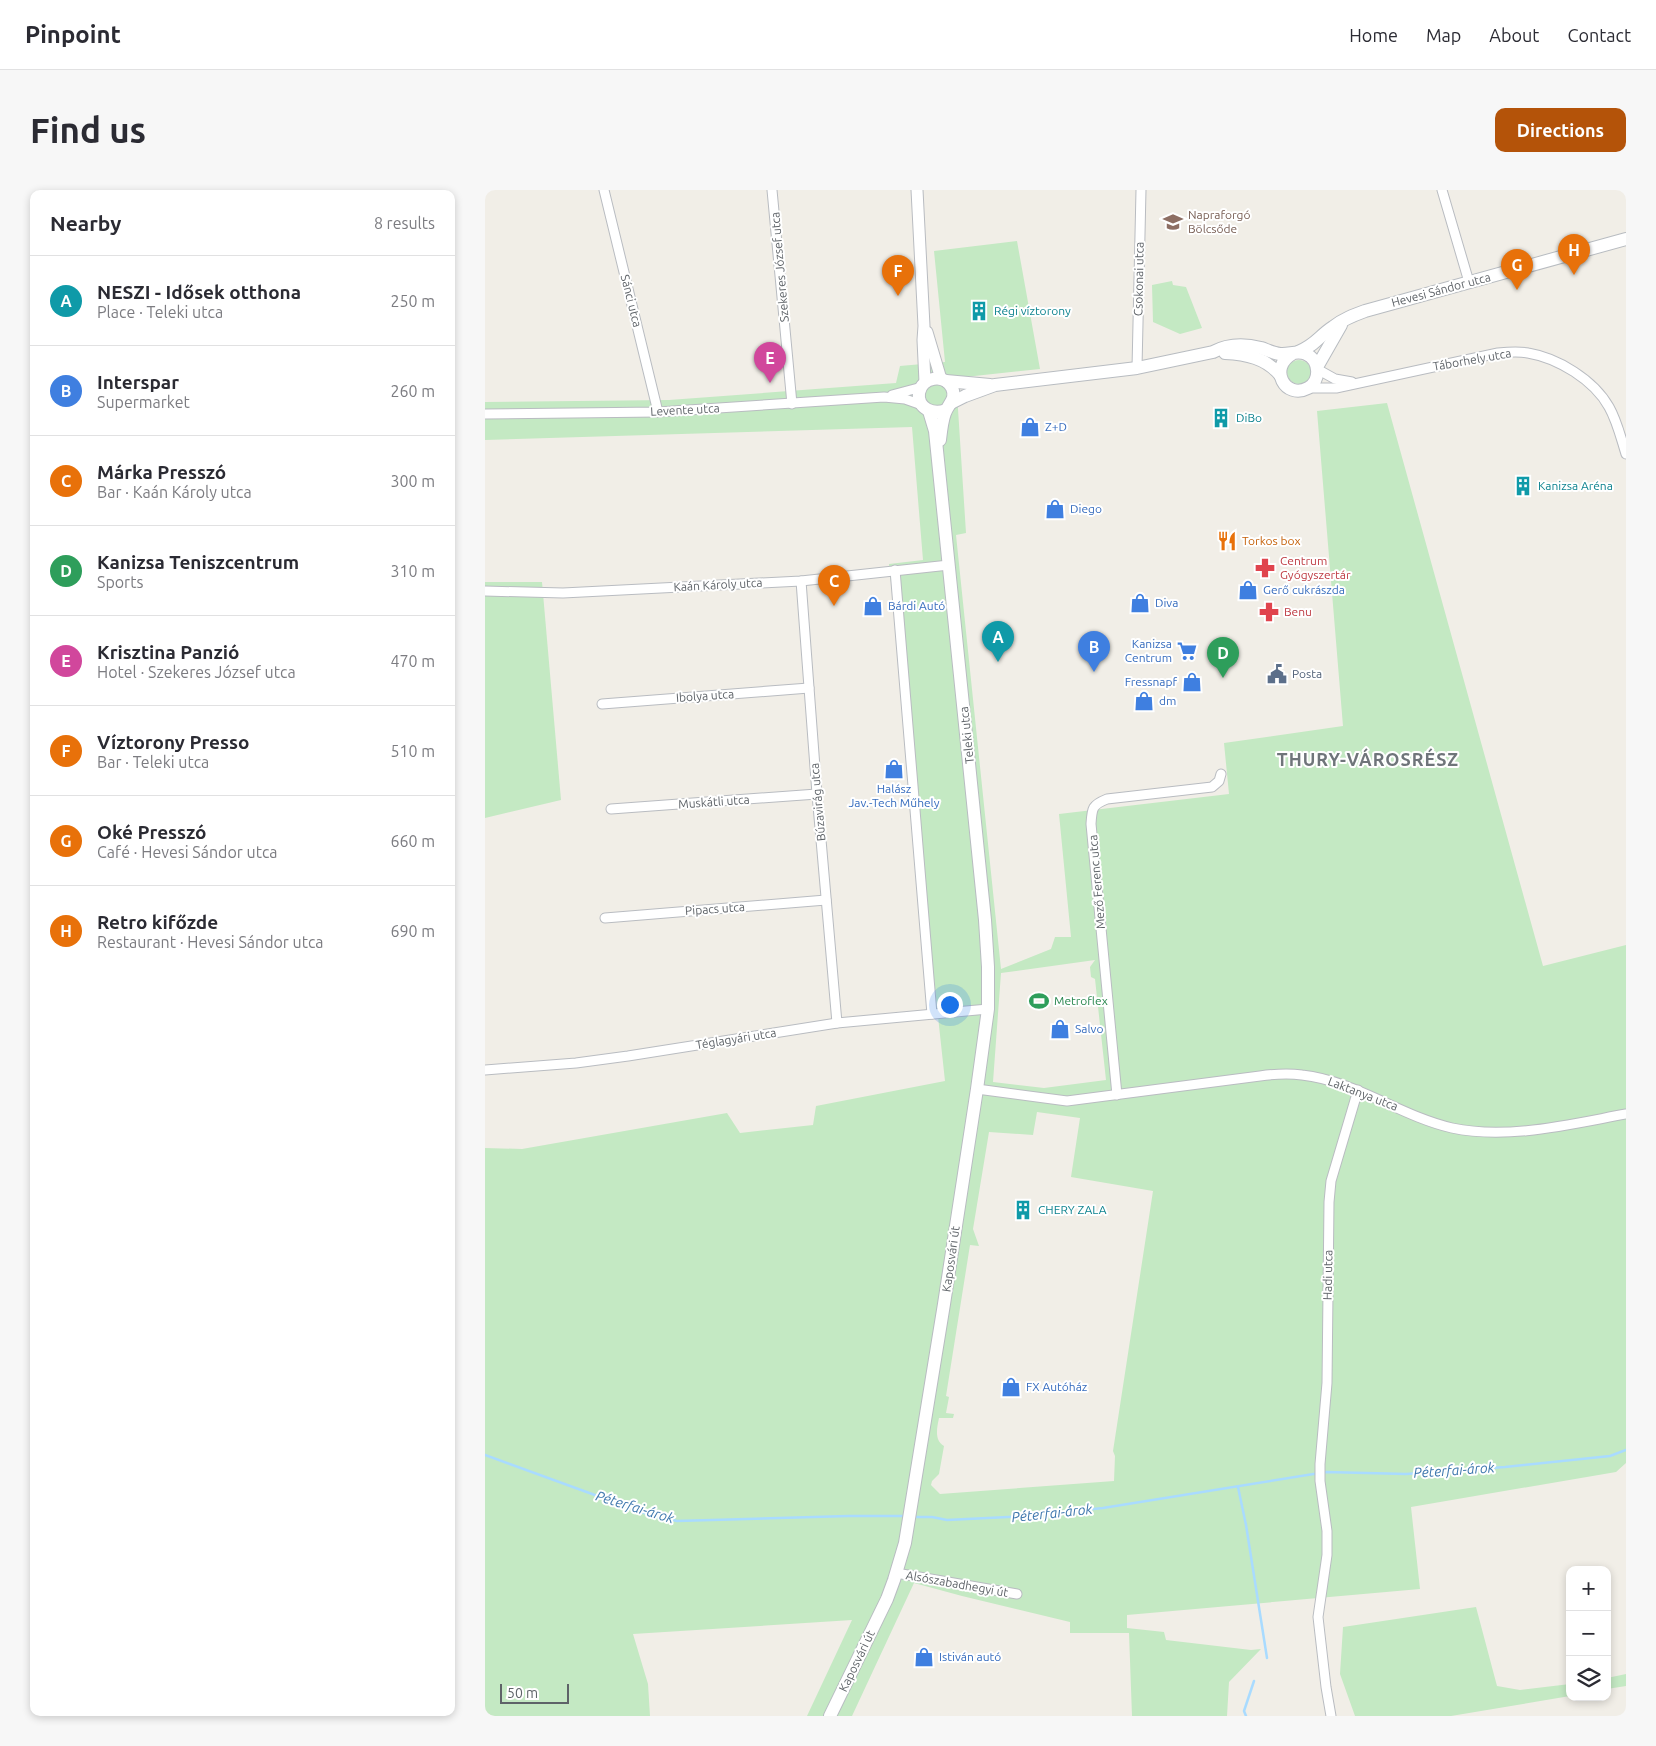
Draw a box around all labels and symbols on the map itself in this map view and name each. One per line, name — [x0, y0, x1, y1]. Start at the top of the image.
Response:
place label: Napraforgó Bölcsőde — [1188, 208, 1251, 235]
street label: Szekeres József utca — [768, 211, 791, 323]
school or university icon: Napraforgó Bölcsőde — [1162, 211, 1184, 233]
pin: H — [1558, 234, 1590, 275]
street label: Csokonai utca — [1131, 242, 1146, 316]
pin: G — [1501, 249, 1533, 290]
pin: F — [882, 255, 914, 296]
street label: Hevesi Sándor utca — [1390, 270, 1492, 309]
street label: Sánci utca — [619, 273, 644, 329]
building icon: Régi víztorony — [968, 300, 990, 322]
place label: Régi víztorony — [994, 304, 1071, 317]
pin: E — [754, 342, 786, 383]
street label: Táborhely utca — [1432, 346, 1512, 373]
street label: Levente utca — [650, 401, 720, 418]
building icon: DiBo — [1210, 407, 1232, 429]
place label: DiBo — [1236, 411, 1262, 424]
shop icon: Z+D — [1019, 416, 1041, 438]
place label: Z+D — [1045, 420, 1067, 433]
building icon: Kanizsa Aréna — [1512, 475, 1534, 497]
place label: Kanizsa Aréna — [1538, 479, 1613, 492]
shop icon: Diego — [1044, 498, 1066, 520]
place label: Diego — [1070, 502, 1102, 515]
restaurant icon: Torkos box — [1216, 530, 1238, 552]
place label: Torkos box — [1242, 534, 1300, 547]
place label: Centrum Gyógyszertár — [1280, 554, 1351, 581]
pharmacy icon: Centrum Gyógyszertár — [1254, 557, 1276, 579]
pin: C — [818, 565, 850, 606]
street label: Kaán Károly utca — [673, 576, 763, 593]
shop icon: Gerő cukrászda — [1237, 579, 1259, 601]
place label: Gerő cukrászda — [1263, 583, 1345, 596]
shop icon: Diva — [1129, 592, 1151, 614]
shop icon: Bárdi Autó — [862, 595, 884, 617]
place label: Diva — [1155, 596, 1178, 609]
place label: Bárdi Autó — [888, 599, 945, 612]
pharmacy icon: Benu — [1258, 601, 1280, 623]
place label: Benu — [1284, 605, 1312, 618]
pin: A — [982, 621, 1014, 662]
pin: B — [1078, 631, 1110, 672]
place label: Kanizsa Centrum — [1125, 637, 1172, 664]
pin: D — [1207, 637, 1239, 678]
supermarket icon: Kanizsa Centrum — [1176, 640, 1198, 662]
public building icon: Posta — [1266, 663, 1288, 685]
place label: Posta — [1292, 667, 1322, 680]
shop icon: Fressnapf — [1181, 671, 1203, 693]
place label: Fressnapf — [1125, 675, 1177, 688]
street label: Ibolya utca — [675, 687, 734, 704]
shop icon: dm — [1133, 690, 1155, 712]
place label: dm — [1159, 694, 1176, 707]
street label: Teleki utca — [957, 706, 976, 764]
district label: THURY-VÁROSRÉSZ — [1277, 748, 1459, 769]
shop icon: Halász Jav.-Tech Műhely — [883, 758, 905, 780]
street label: Búzavirág utca — [808, 762, 827, 842]
place label: Halász Jav.-Tech Műhely — [848, 782, 940, 809]
street label: Muskátli utca — [678, 793, 750, 810]
street label: Mező Ferenc utca — [1086, 834, 1107, 930]
street label: Pipacs utca — [685, 900, 745, 917]
sports icon: Metroflex — [1028, 990, 1050, 1012]
your location — [937, 992, 963, 1018]
place label: Metroflex — [1054, 994, 1108, 1007]
shop icon: Salvo — [1049, 1018, 1071, 1040]
place label: Salvo — [1075, 1022, 1103, 1035]
street label: Téglagyári utca — [695, 1026, 777, 1051]
street label: Laktanya utca — [1326, 1074, 1400, 1113]
building icon: CHERY ZALA — [1012, 1199, 1034, 1221]
place label: CHERY ZALA — [1038, 1203, 1107, 1216]
street label: Kaposvári út — [939, 1225, 962, 1293]
street label: Hadi utca — [1321, 1250, 1334, 1300]
shop icon: FX Autóház — [1000, 1376, 1022, 1398]
place label: FX Autóház — [1026, 1380, 1088, 1393]
water label: Péterfai-árok — [1413, 1459, 1496, 1481]
water label: Péterfai-árok — [594, 1487, 677, 1527]
water label: Péterfai-árok — [1011, 1501, 1094, 1525]
street label: Alsószabadhegyi út — [905, 1568, 1010, 1599]
street label: Kaposvári út — [836, 1628, 877, 1694]
shop icon: Istiván autó — [913, 1646, 935, 1668]
place label: Istiván autó — [939, 1650, 1001, 1663]
scale bar — [500, 1681, 569, 1704]

